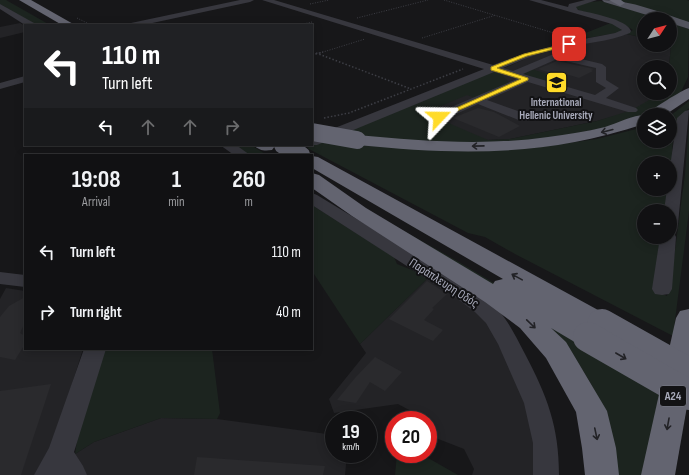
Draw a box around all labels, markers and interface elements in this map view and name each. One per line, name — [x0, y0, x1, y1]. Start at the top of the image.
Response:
north arrow — [637, 12, 677, 52]
map controls — [637, 12, 677, 244]
pin — [552, 27, 586, 61]
icon: arrive — [558, 33, 580, 55]
text: 110 m — [102, 39, 160, 72]
icon: left — [36, 40, 88, 92]
button: search — [637, 60, 677, 100]
school or university icon: International Hellenic University — [543, 69, 569, 95]
text: Turn left — [102, 73, 153, 94]
position arrow — [418, 96, 460, 138]
place label: International Hellenic University — [519, 96, 593, 122]
button: layers — [637, 108, 677, 148]
icon: left — [95, 116, 117, 138]
icon: ahead — [137, 116, 159, 138]
icon: ahead — [179, 116, 201, 138]
icon: right — [221, 116, 243, 138]
one-way arrow — [601, 127, 614, 135]
one-way arrow — [472, 143, 485, 150]
button: + — [637, 156, 677, 196]
text: 19:08 — [72, 165, 121, 194]
text: 1 — [172, 165, 181, 194]
text: 260 — [232, 165, 265, 194]
text: Arrival — [82, 194, 110, 210]
text: min — [168, 194, 185, 210]
text: m — [245, 194, 253, 210]
button: − — [637, 204, 677, 244]
icon: left — [36, 241, 58, 263]
text: Turn left — [70, 243, 115, 262]
text: 110 m — [272, 243, 301, 262]
street label: Παράπλευρη Οδός — [406, 255, 482, 311]
one-way arrow — [511, 272, 523, 280]
icon: right — [36, 301, 58, 323]
text: Turn right — [70, 303, 122, 322]
text: 40 m — [276, 303, 301, 322]
one-way arrow — [526, 319, 536, 329]
one-way arrow — [615, 353, 627, 361]
road number: Α24 — [660, 386, 686, 406]
speed limit sign: 20 — [385, 411, 437, 463]
one-way arrow — [663, 418, 671, 431]
text: 19 — [342, 420, 360, 444]
one-way arrow — [592, 427, 600, 440]
text: km/h — [342, 441, 360, 453]

